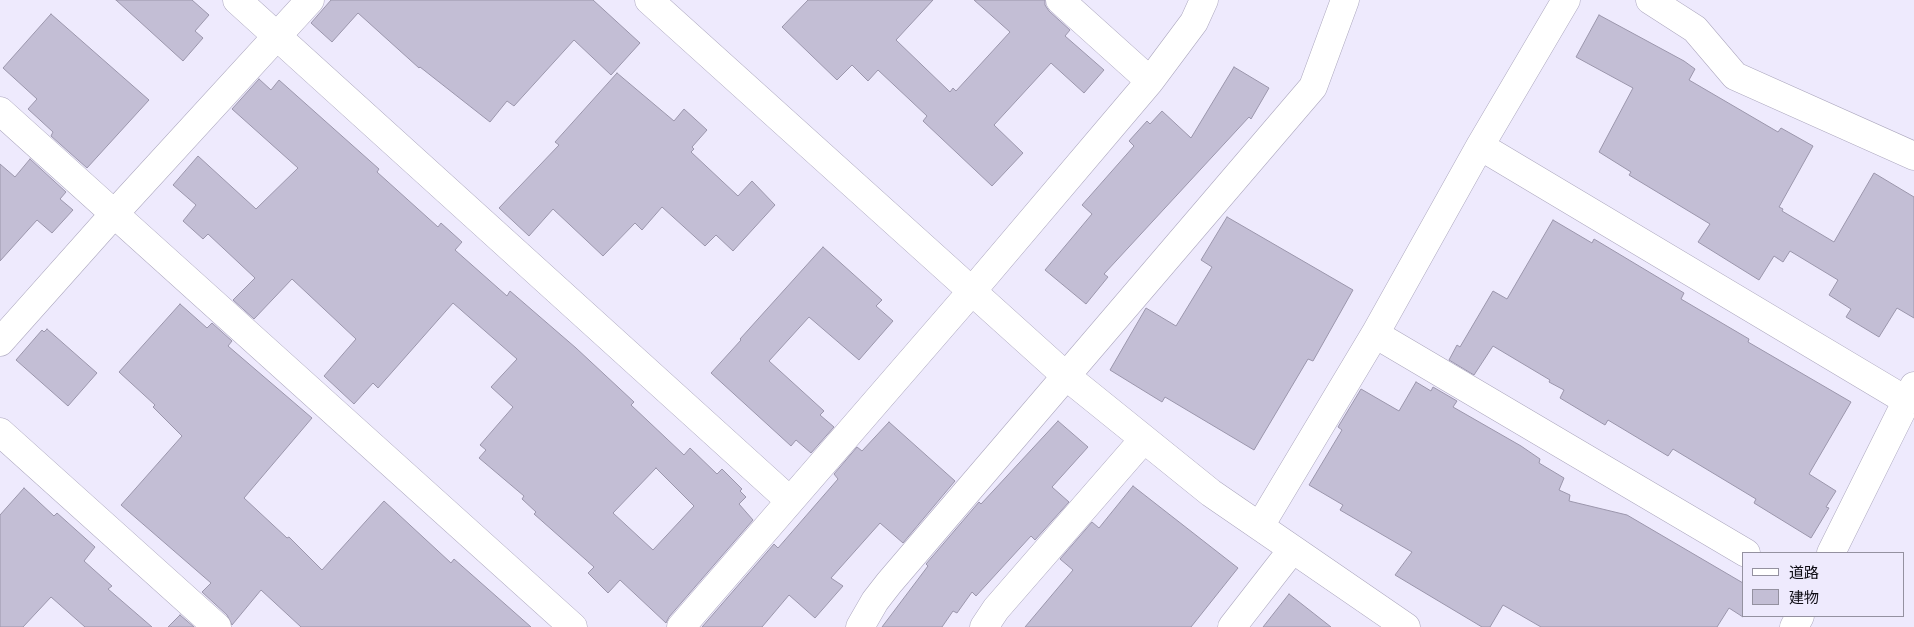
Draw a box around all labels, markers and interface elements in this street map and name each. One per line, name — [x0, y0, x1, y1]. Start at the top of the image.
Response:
legend — [1742, 552, 1904, 617]
text: 道路 — [1789, 564, 1819, 582]
text: 建物 — [1789, 589, 1819, 607]

